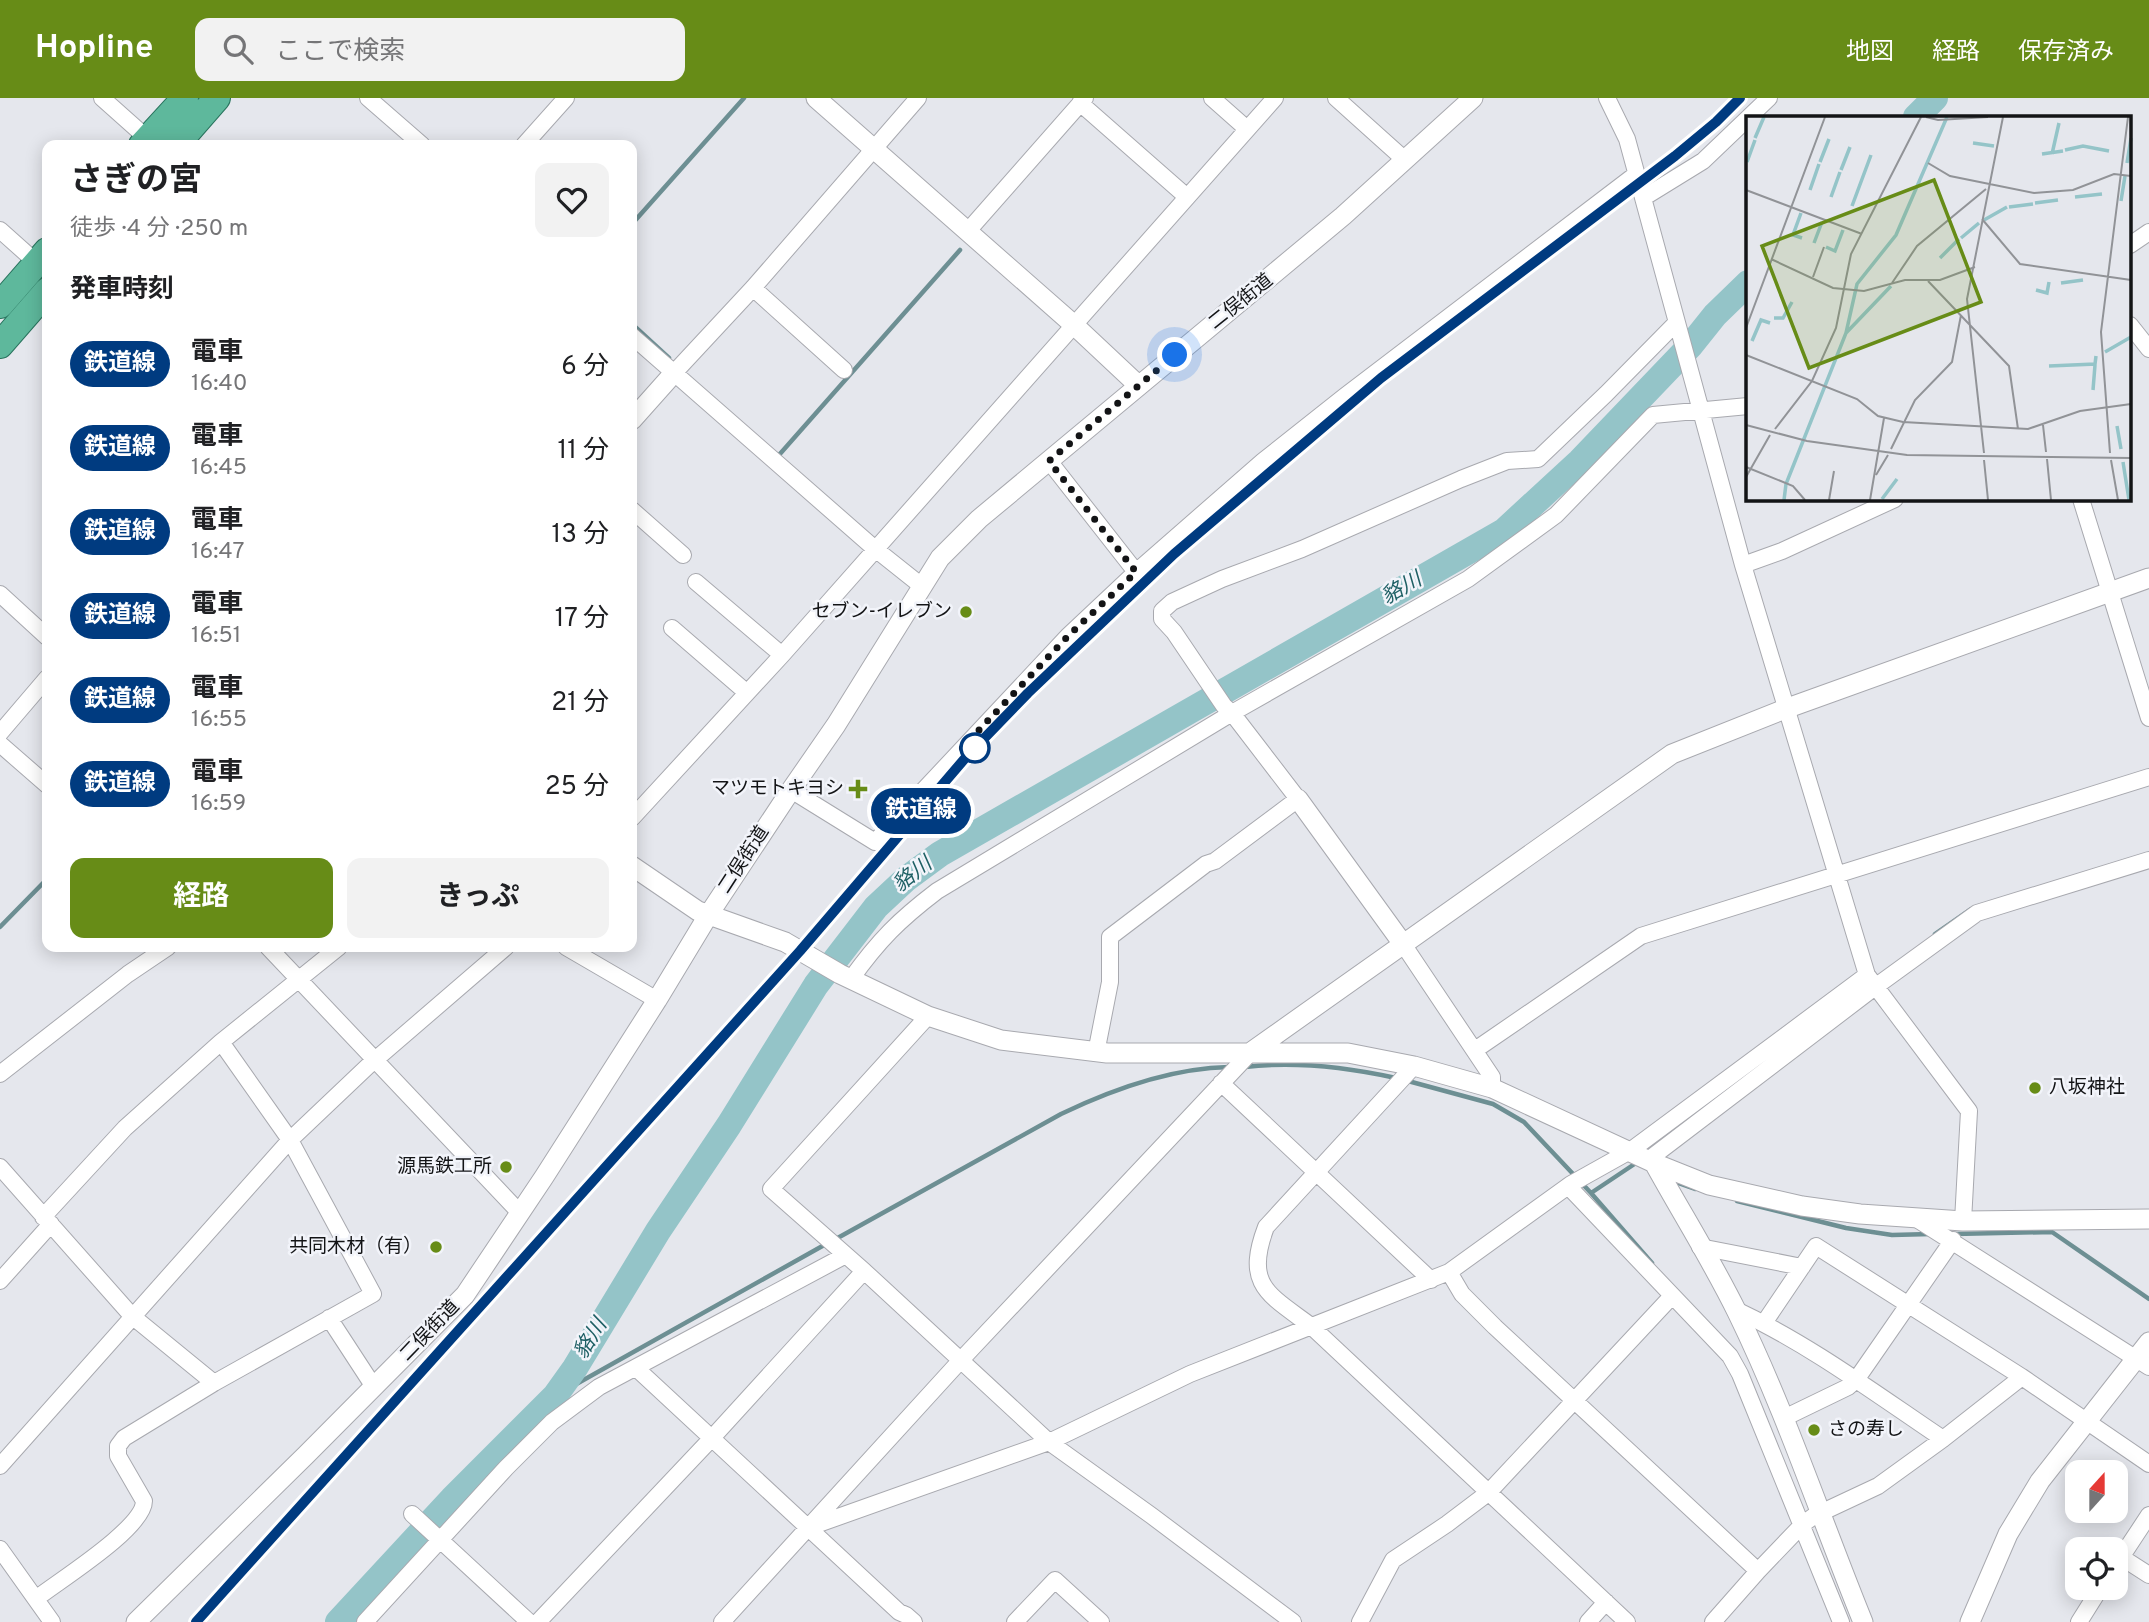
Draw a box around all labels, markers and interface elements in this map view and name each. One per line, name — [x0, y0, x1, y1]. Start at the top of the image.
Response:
search box — [195, 18, 685, 81]
text: Hopline — [35, 28, 153, 70]
icon: search — [219, 30, 257, 68]
text: ここで検索 — [275, 36, 405, 69]
text: 地図 — [1846, 38, 1894, 68]
text: 経路 — [1932, 38, 1980, 68]
text: 保存済み — [2018, 38, 2114, 68]
inset map — [1746, 116, 2132, 500]
text: さぎの宮 — [70, 161, 202, 203]
button: heart — [535, 163, 609, 237]
text: 徒歩 · 4 分 · 250 m — [70, 215, 248, 244]
street label: 二俣街道 — [1204, 269, 1278, 335]
text: 発車時刻 — [70, 274, 174, 307]
text: 電車 — [191, 337, 243, 370]
your location — [1157, 337, 1192, 372]
text: 鉄道線 — [84, 349, 156, 379]
text: 6 分 — [561, 351, 609, 384]
text: 16:40 — [191, 370, 248, 399]
text: 電車 — [191, 421, 243, 454]
text: 鉄道線 — [84, 433, 156, 463]
text: 11 分 — [557, 435, 609, 468]
text: 16:45 — [191, 454, 247, 483]
text: 電車 — [191, 505, 243, 538]
text: 鉄道線 — [84, 517, 156, 547]
text: 13 分 — [552, 519, 609, 552]
text: 16:47 — [191, 538, 245, 567]
water label: 貉川 — [1377, 566, 1429, 611]
text: 電車 — [191, 589, 243, 622]
place label: セブン-イレブン — [811, 600, 952, 624]
text: 鉄道線 — [84, 601, 156, 631]
text: 17 分 — [555, 603, 609, 636]
marker: セブン-イレブン — [958, 604, 974, 620]
text: 16:51 — [191, 622, 241, 651]
text: 電車 — [191, 673, 243, 706]
text: 鉄道線 — [84, 685, 156, 715]
text: 21 分 — [551, 687, 609, 720]
text: 16:55 — [191, 706, 247, 735]
unlabelled marker — [960, 733, 990, 763]
text: 電車 — [191, 757, 243, 790]
text: 鉄道線 — [84, 769, 156, 799]
text: 25 分 — [545, 771, 609, 804]
place label: マツモトキヨシ — [711, 777, 844, 801]
marker: マツモトキヨシ — [850, 781, 866, 797]
line badge: 鉄道線 — [881, 788, 961, 834]
text: 16:59 — [191, 790, 246, 819]
text: 鉄道線 — [885, 796, 957, 826]
street label: 二俣街道 — [713, 822, 775, 898]
water label: 貉川 — [888, 850, 939, 899]
button: 経路 — [70, 858, 333, 938]
button: きっぷ — [347, 858, 609, 938]
place label: 八坂神社 — [2049, 1076, 2125, 1100]
marker: 八坂神社 — [2027, 1080, 2043, 1096]
place label: 源馬鉄工所 — [397, 1155, 492, 1179]
marker: 源馬鉄工所 — [498, 1159, 514, 1175]
place label: 共同木材（有） — [289, 1235, 422, 1259]
marker: 共同木材（有） — [428, 1239, 444, 1255]
street label: 二俣街道 — [395, 1295, 465, 1367]
water label: 貉川 — [568, 1312, 615, 1364]
place label: さの寿し — [1828, 1418, 1904, 1442]
marker: さの寿し — [1806, 1422, 1822, 1438]
north arrow — [2065, 1460, 2128, 1522]
map controls — [2065, 1460, 2128, 1600]
button: locate — [2065, 1537, 2128, 1600]

